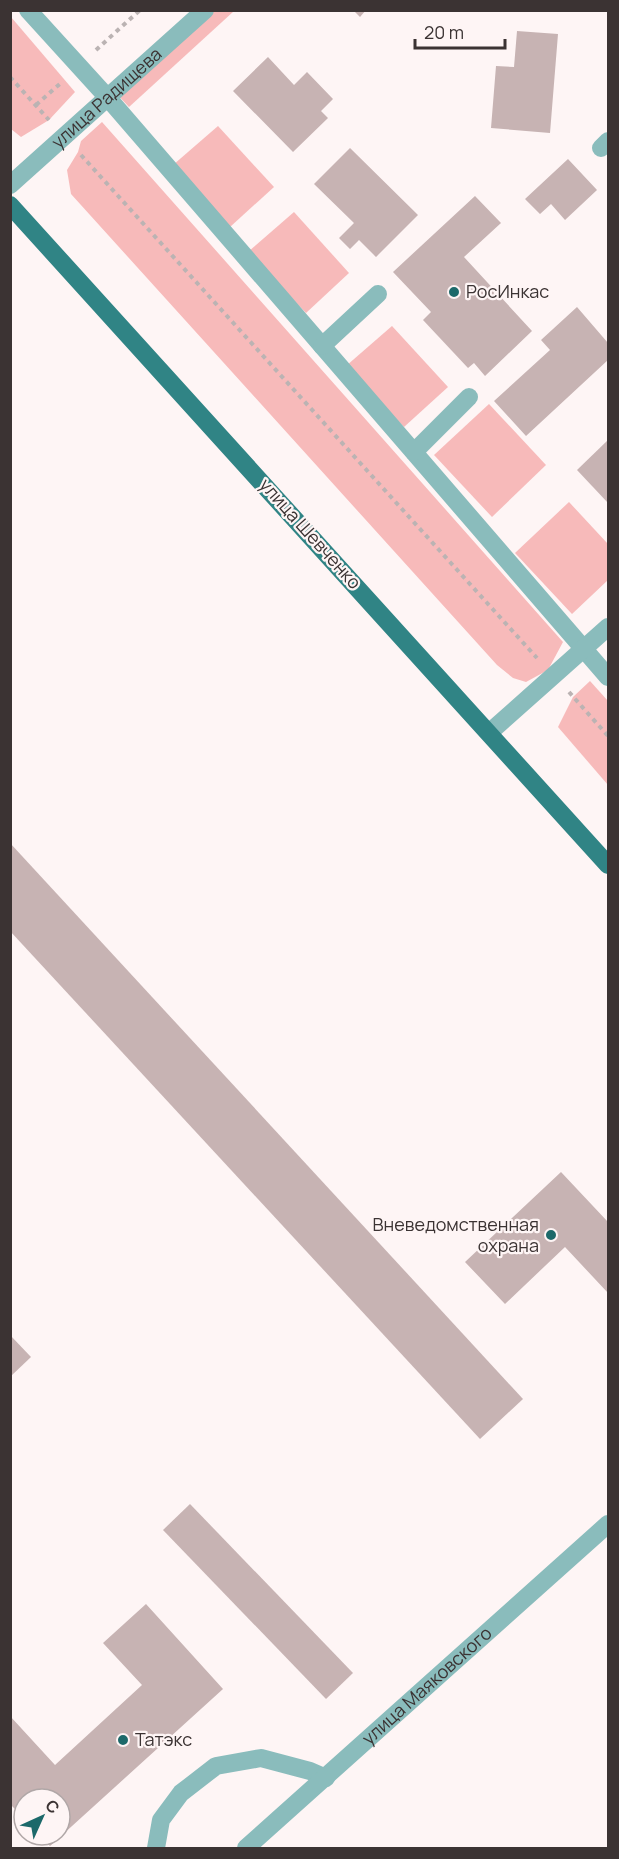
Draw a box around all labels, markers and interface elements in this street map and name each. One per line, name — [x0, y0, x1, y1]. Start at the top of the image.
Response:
scale bar — [415, 12, 505, 50]
text: 20 m — [424, 20, 464, 44]
street label: улица Радищева — [46, 42, 166, 153]
place label: РосИнкас — [466, 279, 549, 303]
marker: РосИнкас — [447, 285, 461, 299]
street label: улица Шевченко — [255, 473, 367, 594]
place label: Вневедомственная охрана — [373, 1212, 539, 1257]
marker: Вневедомственная охрана — [544, 1228, 558, 1242]
street label: улица Маяковского — [356, 1621, 497, 1750]
place label: Татэкс — [135, 1727, 192, 1751]
marker: Татэкс — [116, 1733, 130, 1747]
north arrow — [12, 1787, 72, 1847]
text: С — [41, 1794, 65, 1818]

